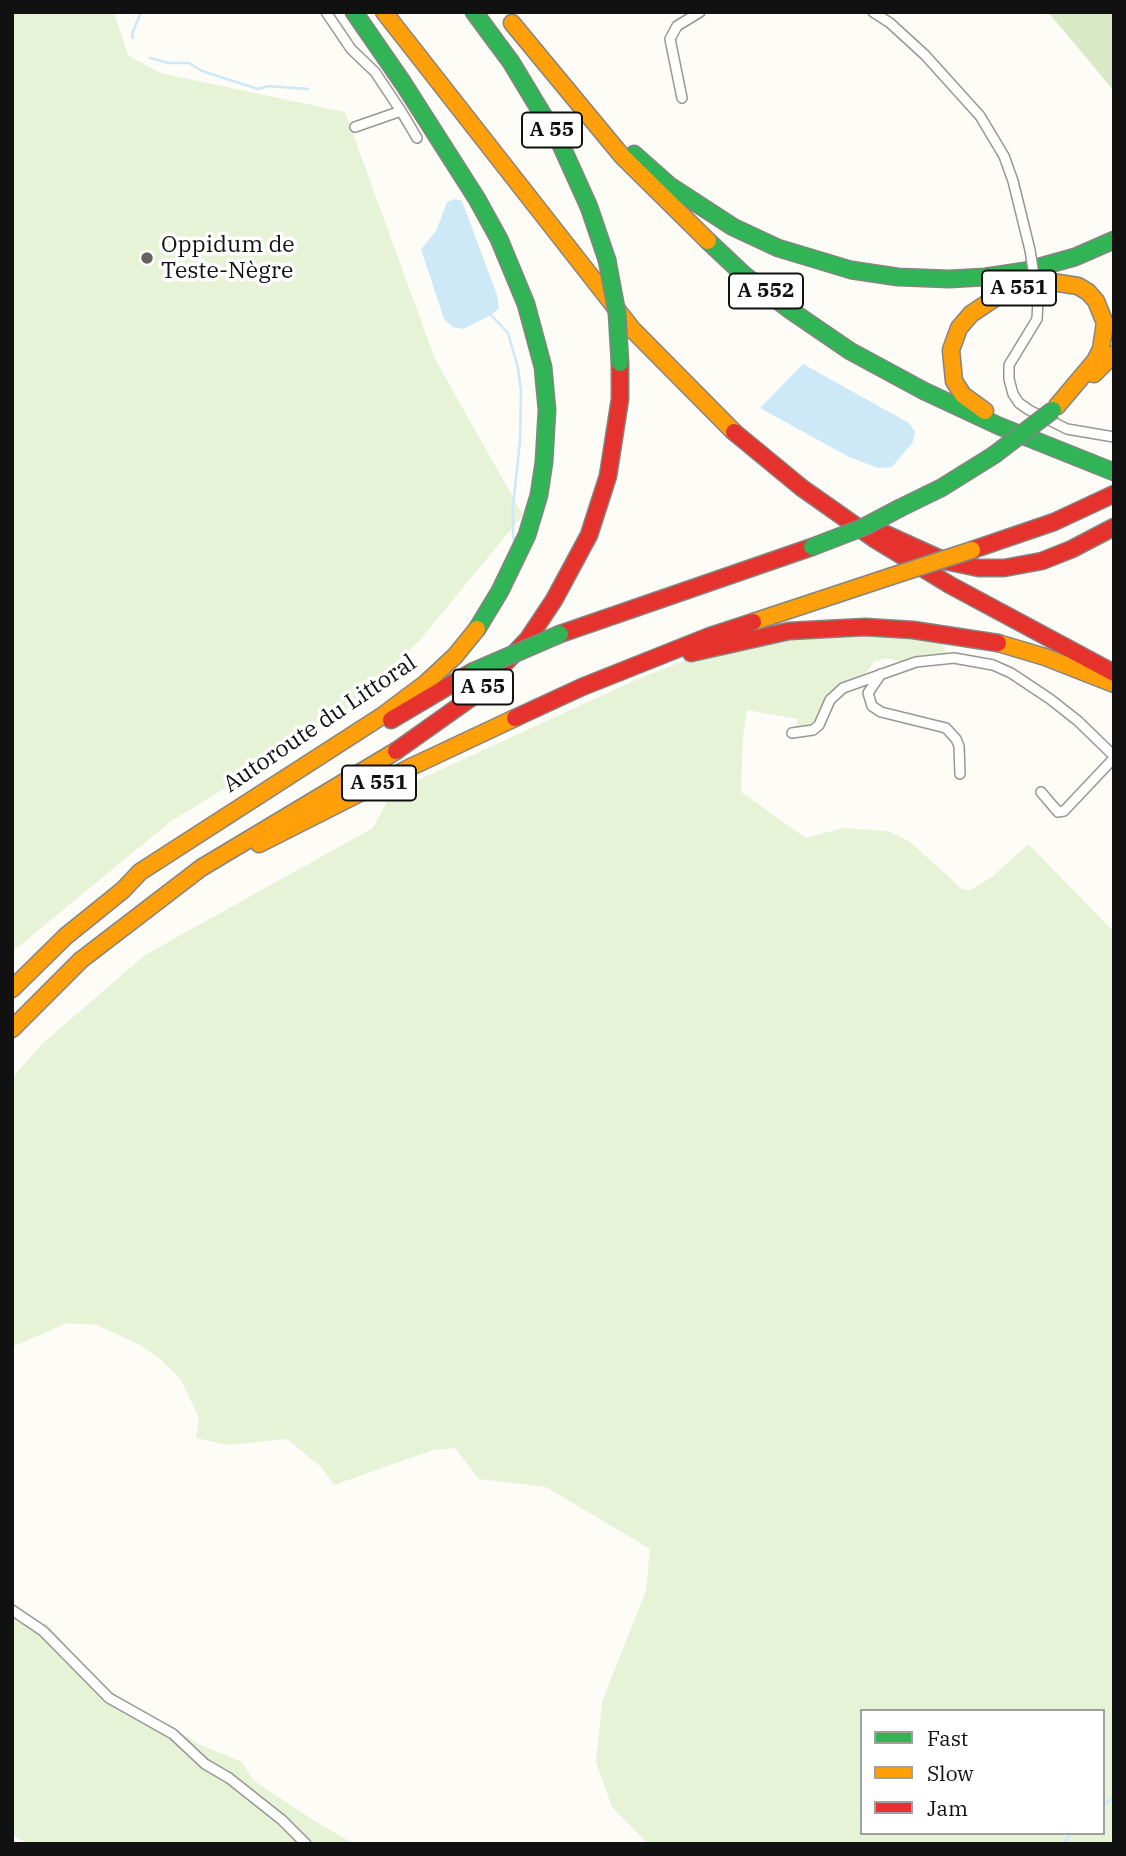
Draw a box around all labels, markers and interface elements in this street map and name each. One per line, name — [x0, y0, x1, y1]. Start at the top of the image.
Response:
road number: A 55 — [522, 113, 582, 148]
place label: Oppidum de Teste-Nègre — [161, 231, 295, 285]
marker: Oppidum de Teste-Nègre — [139, 250, 155, 266]
road number: A 551 — [982, 270, 1056, 306]
road number: A 552 — [729, 274, 803, 308]
street label: Autoroute du Littoral — [218, 649, 422, 799]
road number: A 55 — [453, 670, 513, 704]
road number: A 551 — [342, 766, 416, 800]
legend — [860, 1709, 1105, 1835]
text: Fast — [927, 1724, 968, 1752]
text: Slow — [927, 1759, 974, 1787]
text: Jam — [927, 1794, 968, 1822]

